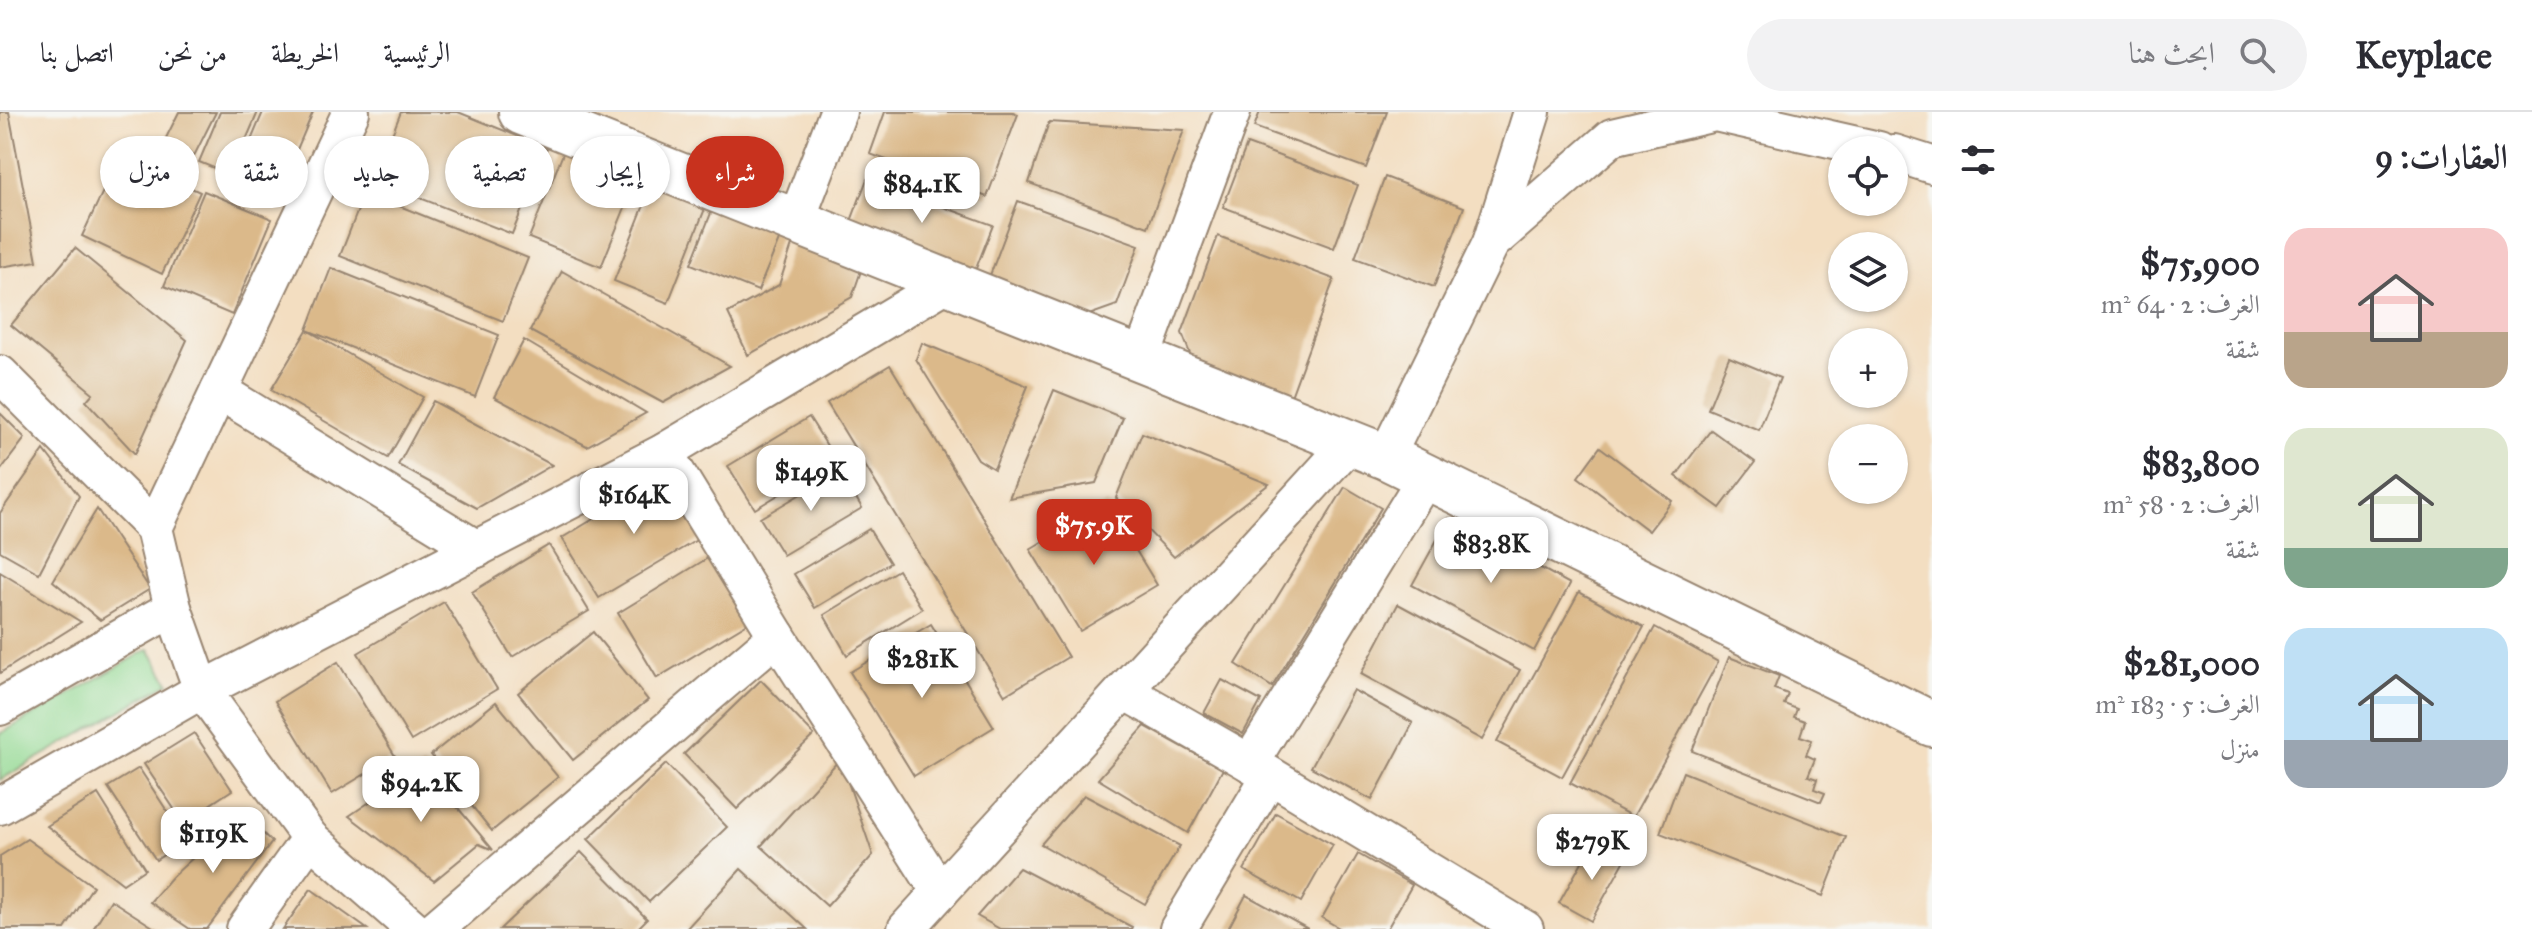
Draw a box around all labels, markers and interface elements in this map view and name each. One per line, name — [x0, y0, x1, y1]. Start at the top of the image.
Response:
search box — [1747, 19, 2307, 91]
text: Keyplace — [2355, 32, 2492, 78]
icon: search — [2235, 33, 2279, 77]
text: اتصل بنا — [40, 35, 114, 70]
text: من نحن — [158, 35, 227, 70]
text: الخريطة — [271, 35, 339, 70]
text: الرئيسية — [383, 35, 450, 70]
text: ابحث هنا — [2129, 35, 2215, 71]
chip: منزل — [100, 136, 199, 208]
chip: شقة — [215, 136, 308, 208]
chip: جديد — [324, 136, 429, 208]
chip: تصفية — [445, 136, 554, 208]
chip: إيجار — [570, 136, 670, 208]
chip: شراء — [686, 136, 784, 208]
map controls — [1828, 136, 1908, 504]
button: locate — [1828, 136, 1908, 216]
text: العقارات: 9 — [2375, 136, 2508, 177]
icon: filters — [1956, 138, 2000, 182]
pin: $84.1K — [857, 157, 987, 225]
text: $84.1K — [883, 167, 961, 199]
button: layers — [1828, 232, 1908, 312]
text: $75,900 — [2140, 243, 2260, 284]
icon: home — [2348, 260, 2444, 356]
text: الغرف: 2 · 64 m² — [2101, 288, 2260, 320]
button: + — [1828, 328, 1908, 408]
text: شقة — [2226, 333, 2260, 365]
button: − — [1828, 424, 1908, 504]
text: $83,800 — [2141, 443, 2260, 484]
pin: $149K — [755, 445, 867, 513]
text: $149K — [775, 455, 847, 487]
icon: home — [2348, 460, 2444, 556]
pin: $164K — [578, 468, 690, 536]
text: $164K — [598, 478, 670, 510]
text: الغرف: 2 · 58 m² — [2103, 488, 2260, 520]
pin: $75.9K — [1029, 499, 1159, 567]
text: $75.9K — [1055, 509, 1133, 541]
pin: $83.8K — [1426, 517, 1556, 585]
text: $83.8K — [1452, 527, 1530, 559]
text: شقة — [2226, 533, 2260, 565]
pin: $281K — [866, 632, 978, 700]
text: $281K — [887, 642, 957, 674]
text: $281,000 — [2123, 643, 2260, 684]
icon: home — [2348, 660, 2444, 756]
text: الغرف: 5 · 183 m² — [2095, 688, 2260, 720]
text: منزل — [2220, 733, 2260, 765]
pin: $94.2K — [356, 756, 486, 824]
text: $94.2K — [380, 766, 462, 798]
pin: $119K — [157, 807, 269, 875]
pin: $279K — [1536, 814, 1648, 882]
text: $119K — [179, 817, 247, 849]
text: $279K — [1555, 824, 1629, 856]

